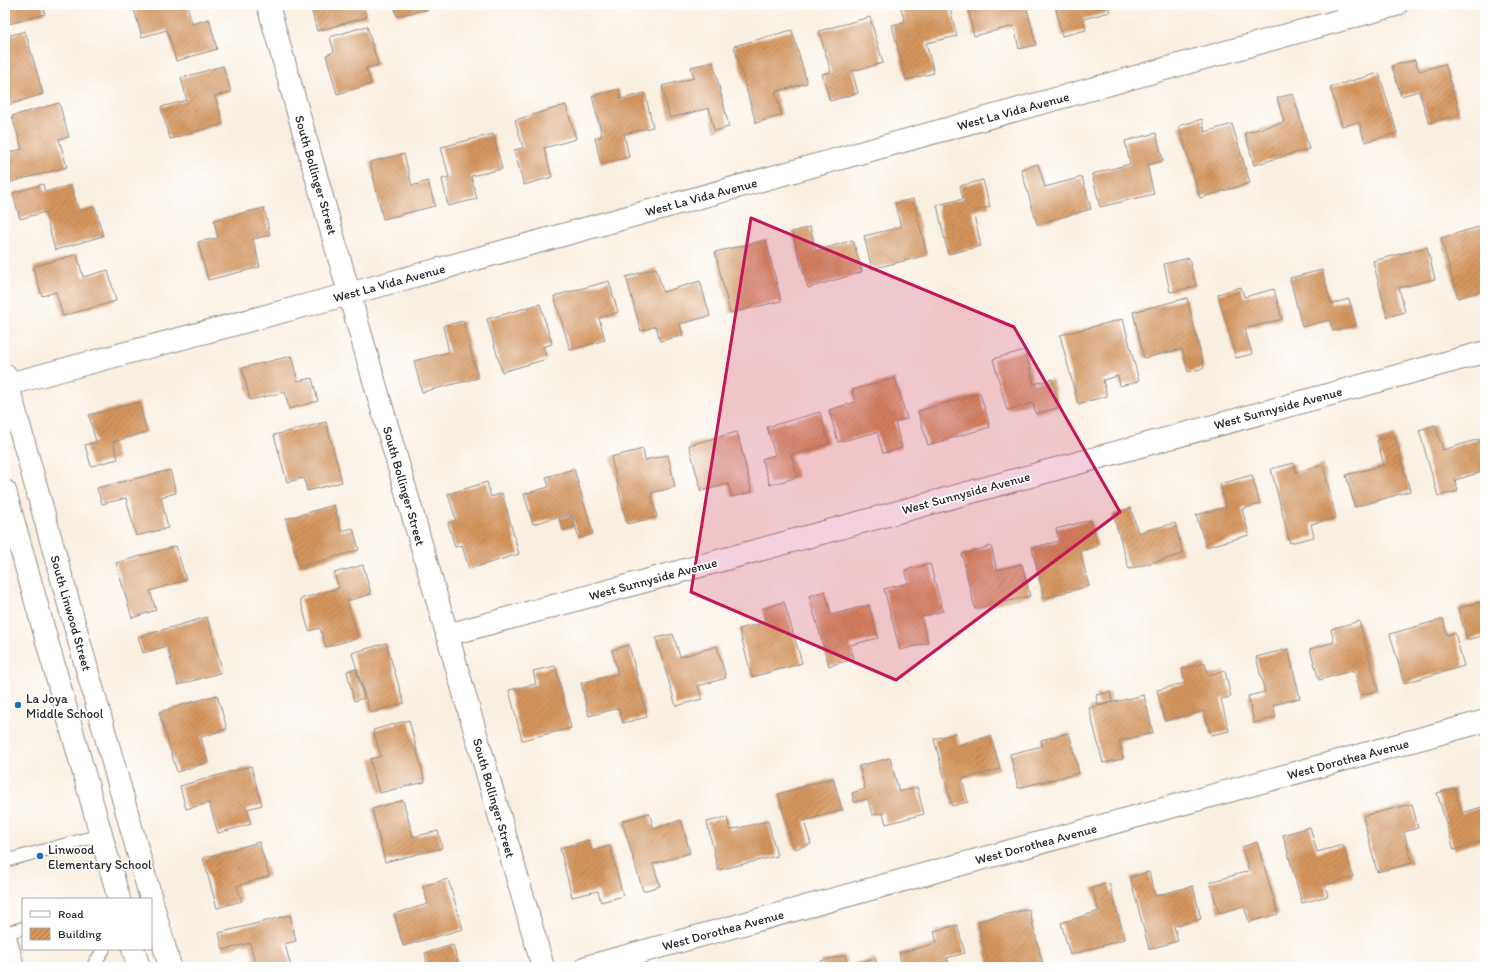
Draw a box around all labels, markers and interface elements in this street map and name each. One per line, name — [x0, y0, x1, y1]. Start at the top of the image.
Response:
street label: West La Vida Avenue — [955, 89, 1071, 133]
street label: South Bollinger Street — [292, 114, 340, 237]
street label: West La Vida Avenue — [643, 175, 759, 219]
street label: West La Vida Avenue — [331, 261, 447, 305]
street label: West Sunnyside Avenue — [1212, 384, 1344, 432]
street label: South Bollinger Street — [380, 425, 428, 548]
street label: West Sunnyside Avenue — [900, 469, 1032, 517]
street label: South Linwood Street — [47, 554, 95, 673]
street label: West Sunnyside Avenue — [587, 555, 719, 603]
place label: La Joya Middle School — [26, 691, 104, 721]
marker: La Joya Middle School — [13, 700, 23, 710]
street label: West Dorothea Avenue — [1285, 736, 1411, 782]
street label: South Bollinger Street — [470, 737, 518, 860]
street label: West Dorothea Avenue — [973, 821, 1099, 867]
place label: Linwood Elementary School — [48, 842, 152, 872]
marker: Linwood Elementary School — [35, 851, 45, 861]
legend — [22, 898, 152, 950]
text: Road — [58, 907, 84, 921]
street label: West Dorothea Avenue — [660, 907, 786, 953]
text: Building — [58, 927, 102, 941]

